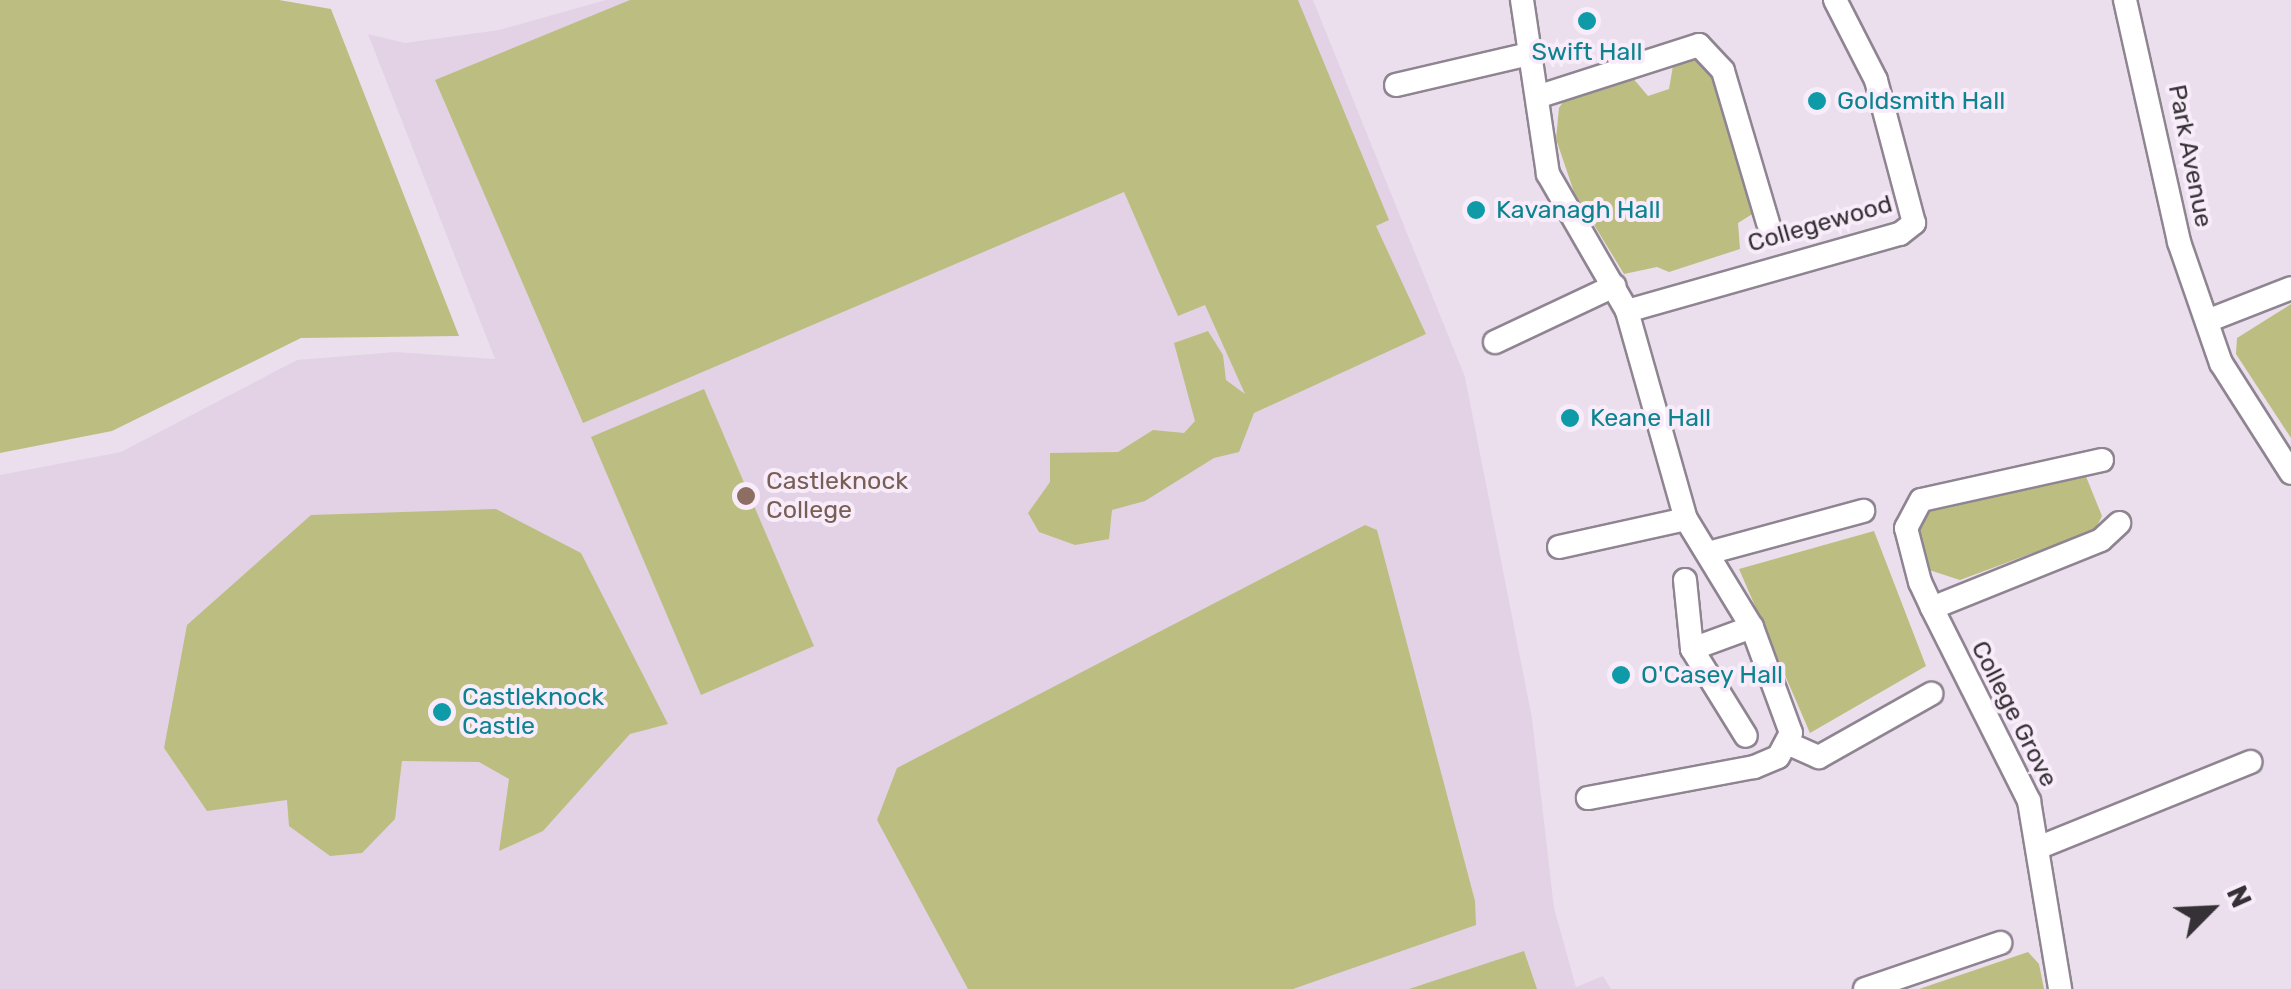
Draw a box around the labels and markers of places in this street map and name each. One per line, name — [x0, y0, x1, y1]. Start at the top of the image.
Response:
marker: Swift Hall — [1576, 10, 1598, 32]
place label: Swift Hall — [1532, 37, 1642, 67]
place label: Goldsmith Hall — [1837, 86, 2005, 116]
marker: Goldsmith Hall — [1806, 90, 1828, 112]
place label: Kavanagh Hall — [1496, 195, 1661, 225]
marker: Kavanagh Hall — [1465, 199, 1487, 221]
place label: Keane Hall — [1590, 403, 1711, 433]
marker: Keane Hall — [1559, 407, 1581, 429]
place label: Castleknock College — [766, 467, 908, 526]
marker: Castleknock College — [735, 485, 757, 507]
place label: O'Casey Hall — [1641, 660, 1784, 690]
marker: O'Casey Hall — [1610, 664, 1632, 686]
place label: Castleknock Castle — [462, 683, 604, 742]
marker: Castleknock Castle — [431, 701, 453, 723]

